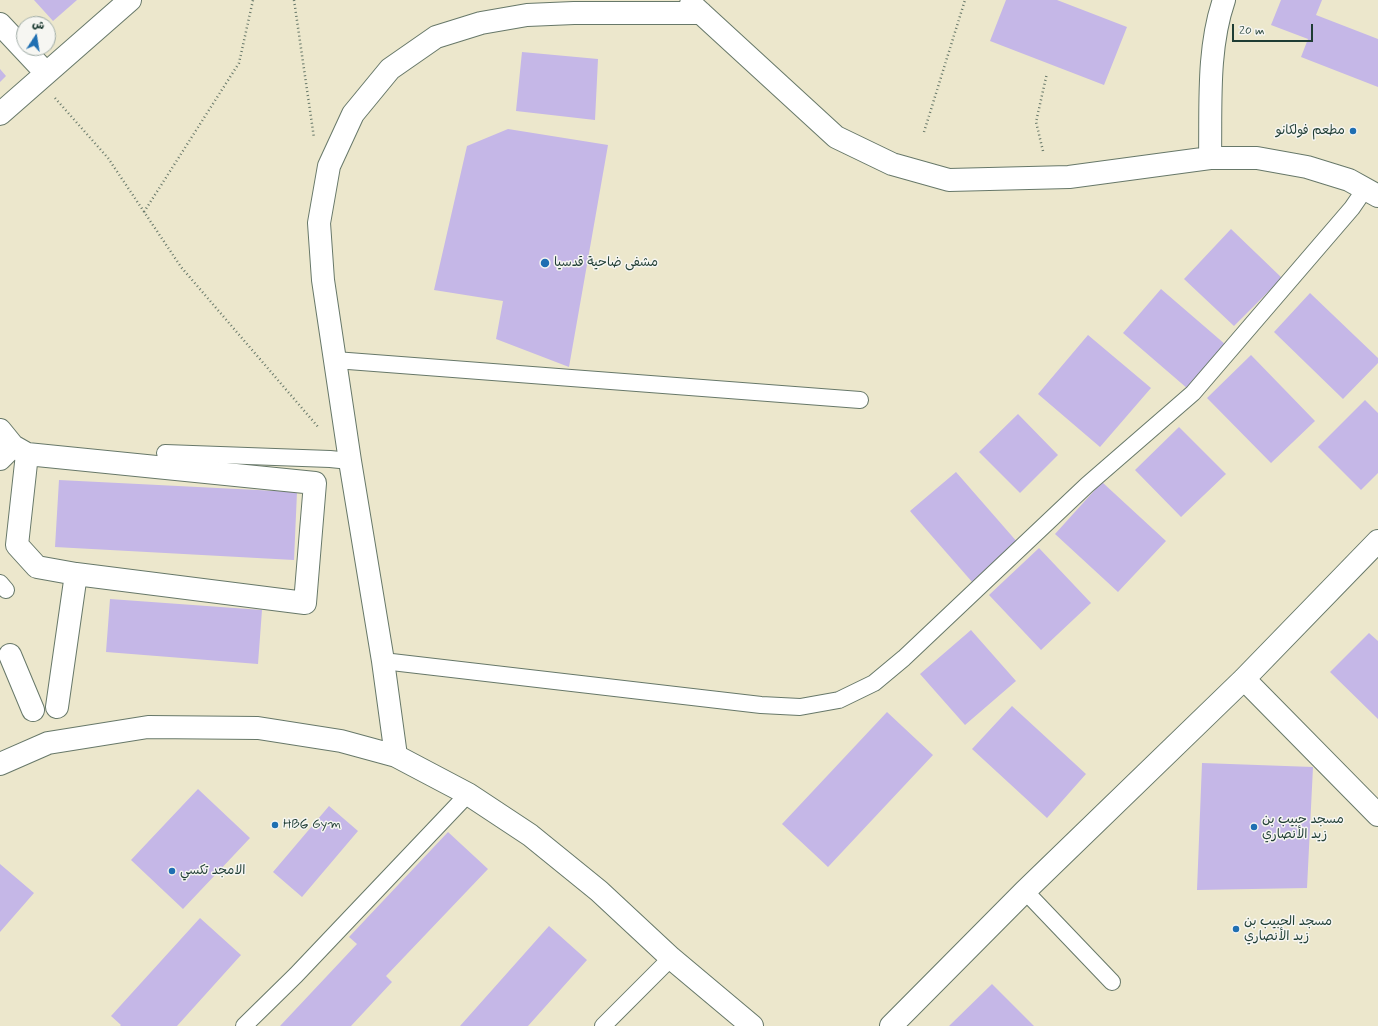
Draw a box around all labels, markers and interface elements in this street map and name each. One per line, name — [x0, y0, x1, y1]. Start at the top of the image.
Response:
north arrow — [16, 16, 56, 56]
scale bar — [1234, 16, 1315, 42]
text: ش — [31, 17, 46, 33]
text: 20 m — [1239, 23, 1265, 39]
place label: مطعم فولكانو — [1276, 123, 1345, 139]
marker: مطعم فولكانو — [1348, 126, 1358, 136]
place label: مشفى ضاحية قدسيا — [554, 255, 658, 271]
marker: مشفى ضاحية قدسيا — [539, 257, 551, 269]
place label: مسجد حبيب بن زيد الأنصاري — [1262, 812, 1344, 843]
place label: HBG Gym — [283, 817, 341, 833]
marker: HBG Gym — [270, 820, 280, 830]
marker: مسجد حبيب بن زيد الأنصاري — [1249, 822, 1259, 832]
place label: الامجد تكسي — [180, 863, 245, 879]
marker: الامجد تكسي — [167, 866, 177, 876]
place label: مسجد الحبيب بن زيد الأنصاري — [1244, 914, 1332, 945]
marker: مسجد الحبيب بن زيد الأنصاري — [1231, 924, 1241, 934]

